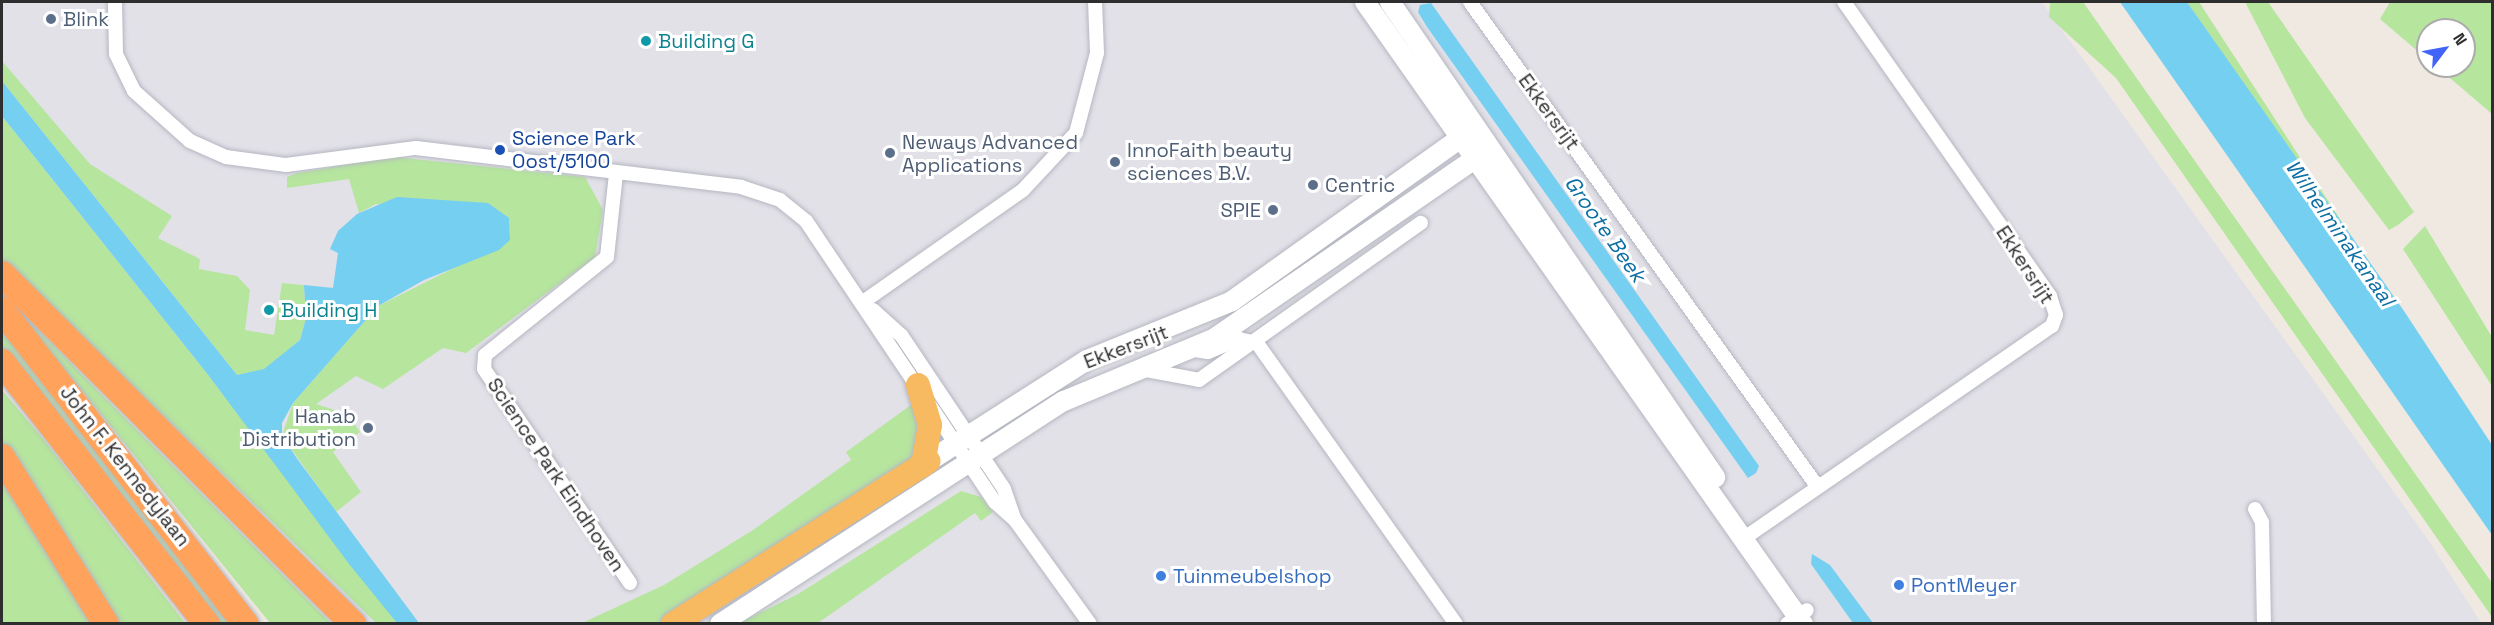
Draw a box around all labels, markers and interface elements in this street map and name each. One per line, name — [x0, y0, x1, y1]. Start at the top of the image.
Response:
place label: Blink — [63, 7, 109, 31]
marker: Blink — [44, 12, 58, 26]
north arrow — [2416, 18, 2476, 78]
place label: Building G — [658, 29, 754, 53]
text: N — [2448, 29, 2472, 49]
marker: Building G — [639, 34, 653, 48]
street label: Ekkersrijt — [1513, 69, 1585, 155]
place label: Science Park Oost/5100 — [512, 126, 636, 173]
place label: Neways Advanced Applications — [902, 130, 1078, 177]
place label: InnoFaith beauty sciences B.V. — [1127, 138, 1292, 185]
marker: Science Park Oost/5100 — [493, 143, 507, 157]
marker: Neways Advanced Applications — [883, 146, 897, 160]
marker: InnoFaith beauty sciences B.V. — [1108, 155, 1122, 169]
water label: Wilhelminakanaal — [2280, 155, 2400, 311]
water label: Groote Beek — [1559, 171, 1651, 287]
place label: Centric — [1325, 173, 1395, 197]
marker: Centric — [1306, 178, 1320, 192]
place label: SPIE — [1221, 198, 1261, 222]
marker: SPIE — [1266, 203, 1280, 217]
street label: Ekkersrijt — [1991, 221, 2059, 309]
place label: Building H — [281, 298, 377, 322]
marker: Building H — [262, 303, 276, 317]
street label: Ekkersrijt — [1080, 320, 1172, 374]
street label: Science Park Eindhoven — [482, 373, 630, 577]
street label: John F. Kennedylaan — [55, 381, 195, 551]
place label: Hanab Distribution — [242, 404, 356, 451]
marker: Hanab Distribution — [361, 421, 375, 435]
place label: Tuinmeubelshop — [1173, 564, 1332, 588]
marker: Tuinmeubelshop — [1154, 569, 1168, 583]
place label: PontMeyer — [1911, 573, 2017, 597]
marker: PontMeyer — [1892, 578, 1906, 592]

